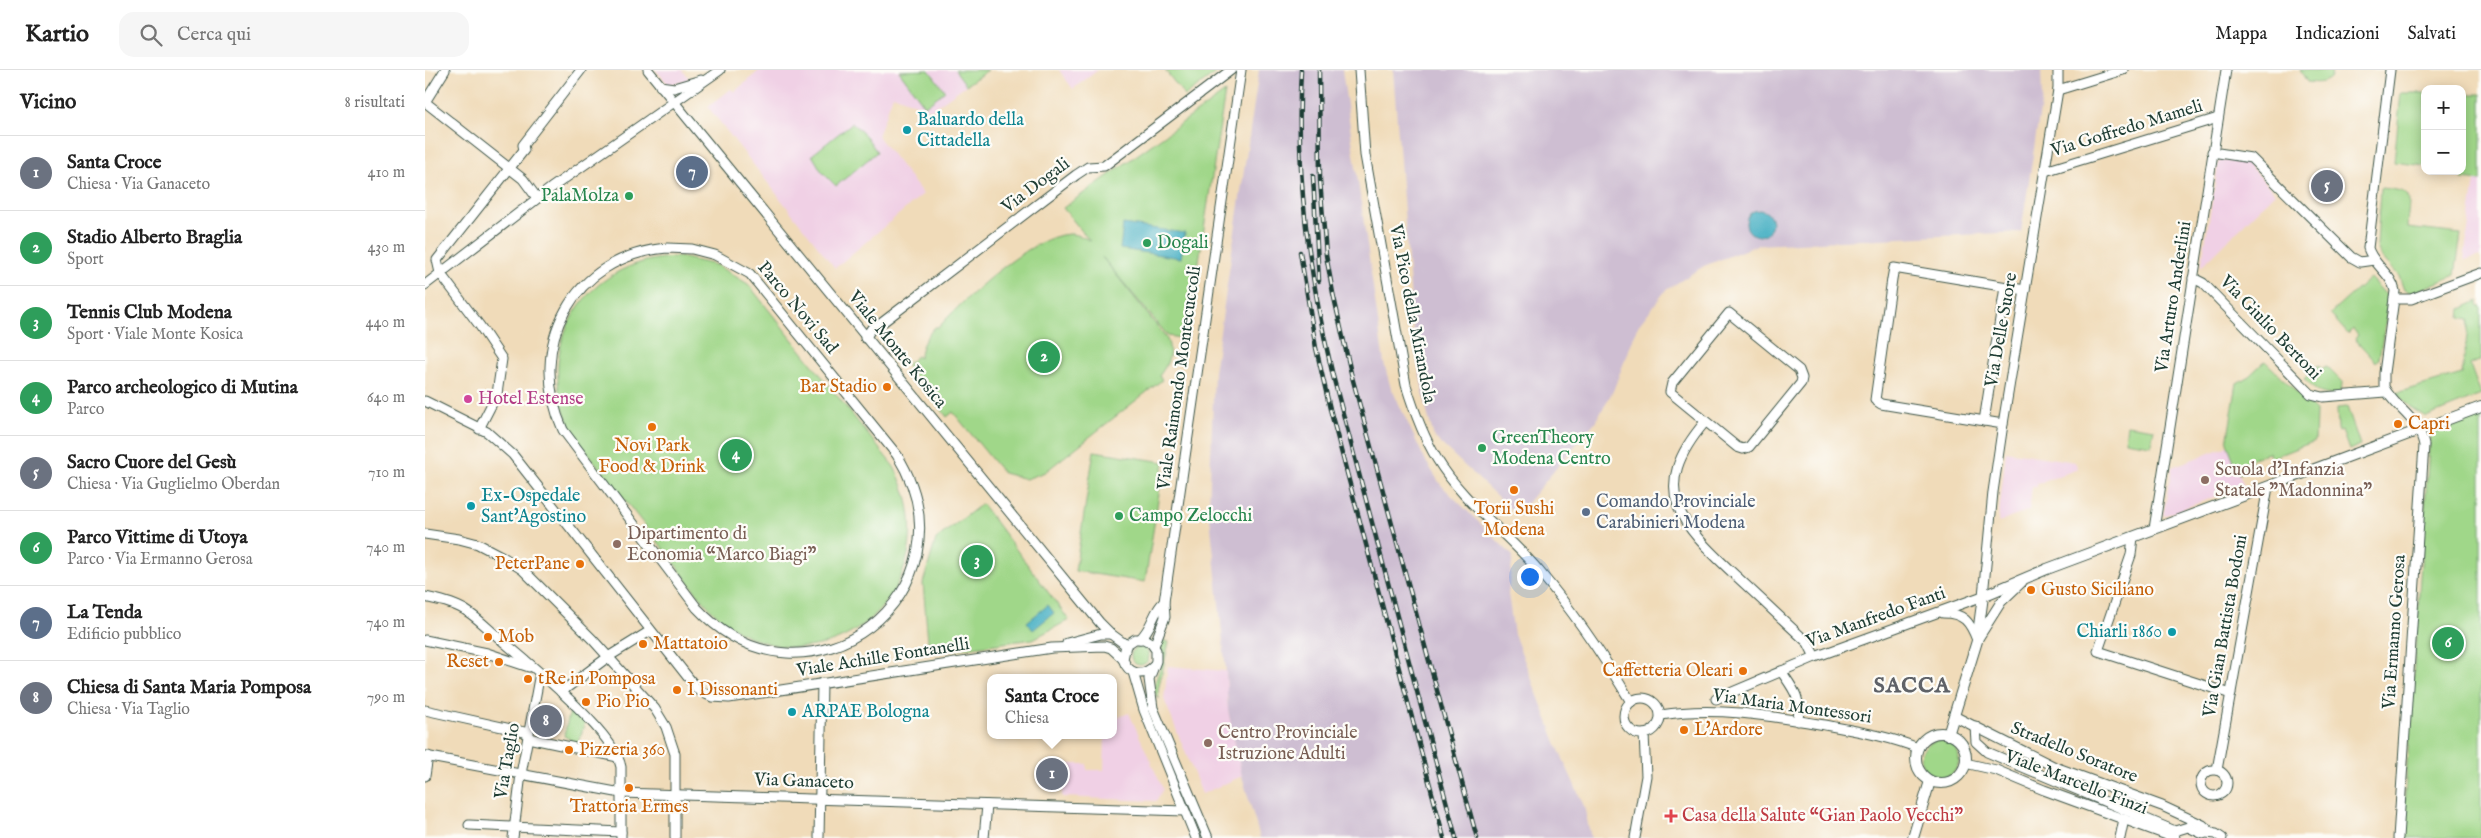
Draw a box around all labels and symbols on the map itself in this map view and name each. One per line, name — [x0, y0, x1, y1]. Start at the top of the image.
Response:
street label: Via Goffredo Mameli — [2047, 95, 2206, 163]
place label: Baluardo della Cittadella — [917, 109, 1024, 153]
marker: Baluardo della Cittadella — [901, 124, 913, 136]
pin: 7 — [676, 153, 708, 191]
street label: Via Dogali — [996, 153, 1075, 220]
pin: 5 — [2311, 167, 2343, 205]
place label: PalaMolza — [541, 185, 619, 208]
marker: PalaMolza — [623, 190, 635, 202]
street label: Via Arturo Anderlini — [2151, 219, 2197, 375]
street label: Via Pico della Mirandola — [1383, 222, 1441, 406]
place label: Dogali — [1157, 232, 1209, 255]
marker: Dogali — [1141, 237, 1153, 249]
street label: Parco Novi Sad — [752, 257, 843, 359]
street label: Viale Raimondo Montecuccoli — [1153, 264, 1207, 493]
street label: Via Giulio Bertoni — [2213, 270, 2326, 385]
street label: Via Delle Suore — [1980, 271, 2023, 390]
street label: Viale Monte Kosica — [842, 286, 952, 414]
pin: 2 — [1028, 338, 1060, 376]
place label: Bar Stadio — [800, 376, 877, 399]
marker: Bar Stadio — [881, 381, 893, 393]
place label: Hotel Estense — [478, 388, 584, 411]
marker: Hotel Estense — [462, 393, 474, 405]
place label: Capri — [2408, 413, 2450, 436]
marker: Capri — [2392, 418, 2404, 430]
marker: Novi Park Food & Drink — [646, 421, 658, 433]
place label: GreenTheory Modena Centro — [1492, 427, 1611, 471]
place label: Novi Park Food & Drink — [599, 435, 706, 479]
pin: 4 — [720, 436, 752, 474]
marker: GreenTheory Modena Centro — [1476, 442, 1488, 454]
place label: Scuola d'Infanzia Statale "Madonnina" — [2215, 459, 2372, 503]
marker: Scuola d'Infanzia Statale "Madonnina" — [2199, 474, 2211, 486]
marker: Torii Sushi Modena — [1508, 484, 1520, 496]
place label: Ex-Ospedale Sant'Agostino — [481, 485, 586, 529]
place label: Comando Provinciale Carabinieri Modena — [1596, 491, 1755, 535]
place label: Torii Sushi Modena — [1474, 498, 1554, 542]
marker: Ex-Ospedale Sant'Agostino — [465, 500, 477, 512]
place label: Campo Zelocchi — [1129, 505, 1252, 528]
marker: Comando Provinciale Carabinieri Modena — [1580, 506, 1592, 518]
marker: Campo Zelocchi — [1113, 510, 1125, 522]
place label: Dipartimento di Economia “Marco Biagi” — [627, 523, 816, 567]
street label: Via Gian Battista Bodoni — [2198, 533, 2253, 720]
marker: Dipartimento di Economia “Marco Biagi” — [611, 538, 623, 550]
pin: 3 — [961, 542, 993, 580]
place label: PeterPane — [495, 553, 570, 576]
street label: Via Ermanno Gerosa — [2378, 554, 2412, 711]
marker: PeterPane — [574, 558, 586, 570]
your location — [1517, 564, 1543, 590]
place label: Gusto Siciliano — [2041, 579, 2154, 602]
street label: Via Manfredo Fanti — [1802, 582, 1949, 654]
marker: Gusto Siciliano — [2025, 584, 2037, 596]
place label: Chiarli 1860 — [2076, 621, 2162, 644]
pin: 6 — [2432, 624, 2464, 662]
place label: Mob — [498, 626, 534, 649]
marker: Chiarli 1860 — [2166, 626, 2178, 638]
marker: Mob — [482, 631, 494, 643]
place label: Mattatoio — [653, 633, 728, 656]
street label: Viale Achille Fontanelli — [794, 633, 971, 683]
marker: Mattatoio — [637, 638, 649, 650]
place label: Reset — [446, 651, 489, 674]
marker: Reset — [493, 656, 505, 668]
place label: Caffetteria Oleari — [1602, 660, 1733, 683]
marker: Caffetteria Oleari — [1737, 665, 1749, 677]
place label: tRe in Pomposa — [538, 668, 656, 691]
district label: SACCA — [1873, 672, 1951, 700]
marker: tRe in Pomposa — [522, 673, 534, 685]
place label: I Dissonanti — [687, 679, 778, 702]
marker: I Dissonanti — [671, 684, 683, 696]
street label: Via Maria Montessori — [1710, 684, 1873, 730]
place label: Pio Pio — [596, 691, 650, 714]
marker: Pio Pio — [580, 696, 592, 708]
place label: ARPAE Bologna — [801, 701, 930, 724]
pin: 8 — [530, 702, 562, 740]
marker: ARPAE Bologna — [786, 706, 798, 718]
street label: Stradello Soratore — [2007, 717, 2141, 789]
place label: L'Ardore — [1694, 719, 1763, 742]
street label: Via Taglio — [490, 721, 526, 802]
place label: Centro Provinciale Istruzione Adulti — [1218, 722, 1357, 766]
marker: L'Ardore — [1678, 724, 1690, 736]
marker: Centro Provinciale Istruzione Adulti — [1202, 737, 1214, 749]
place label: Pizzeria 360 — [579, 739, 665, 762]
marker: Pizzeria 360 — [563, 744, 575, 756]
street label: Viale Marcello Finzi — [2000, 745, 2151, 821]
pin: 1 — [1036, 755, 1068, 793]
street label: Via Ganaceto — [753, 769, 854, 795]
marker: Trattoria Ermes — [623, 782, 635, 794]
place label: Trattoria Ermes — [570, 796, 688, 819]
place label: Casa della Salute “Gian Paolo Vecchi” — [1682, 805, 1963, 828]
marker: Casa della Salute “Gian Paolo Vecchi” — [1664, 809, 1678, 823]

